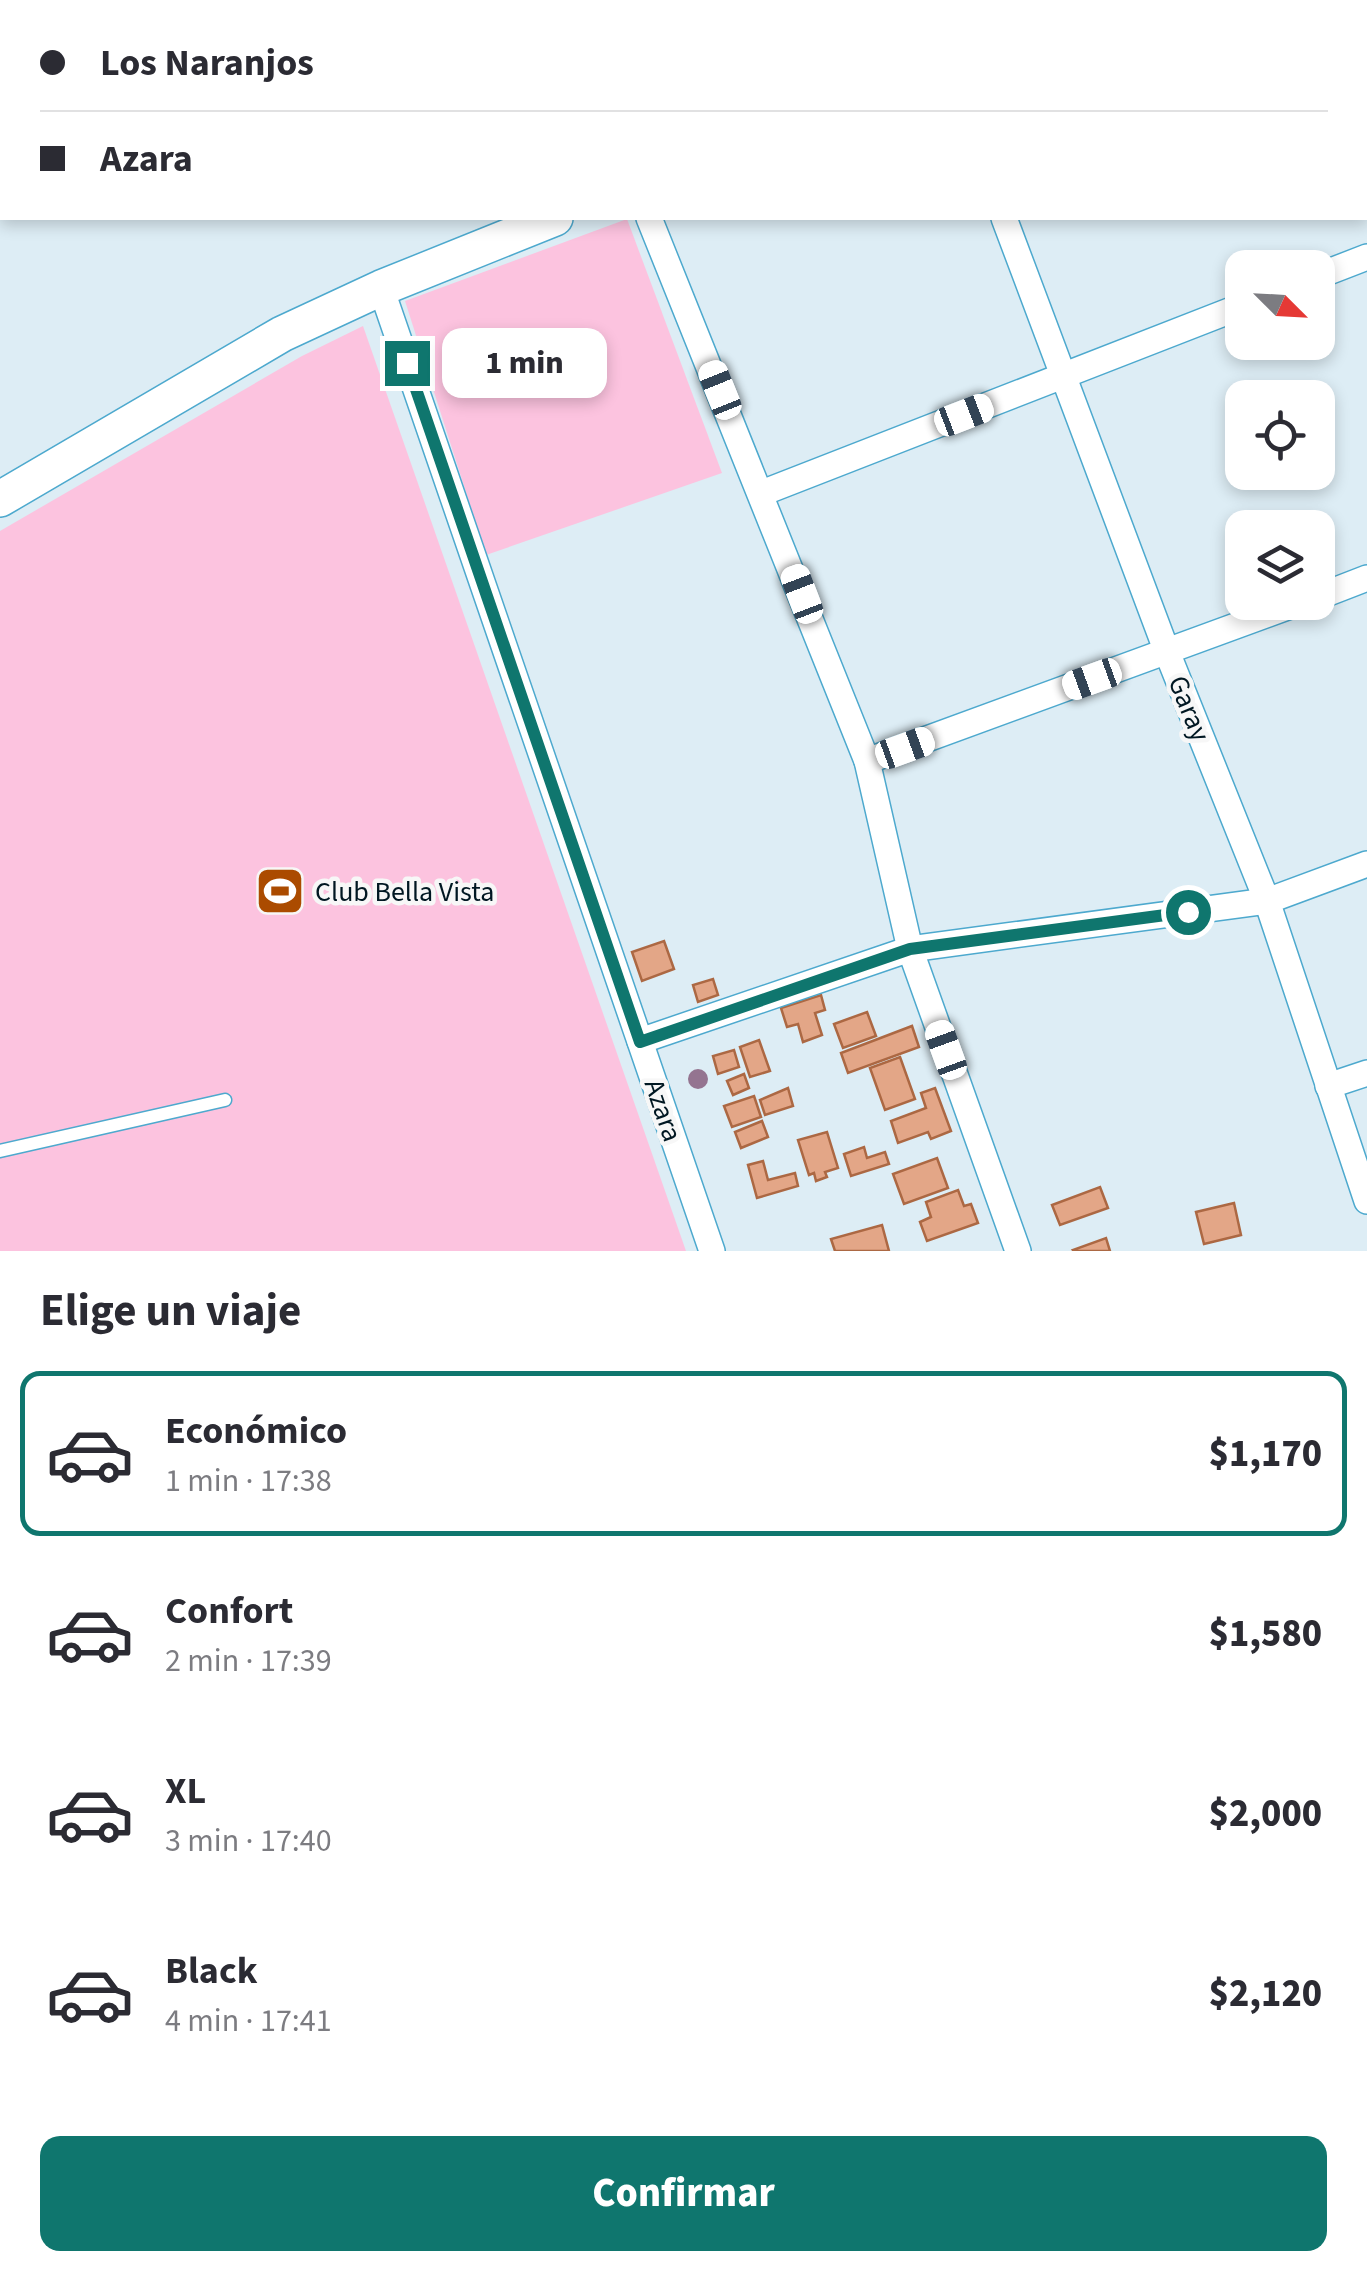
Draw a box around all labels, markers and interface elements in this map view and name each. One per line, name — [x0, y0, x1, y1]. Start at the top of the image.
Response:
text: Los Naranjos — [100, 36, 314, 90]
text: Azara — [100, 132, 193, 186]
north arrow — [1225, 250, 1335, 360]
map controls — [1225, 250, 1335, 620]
callout: 1 min — [442, 328, 607, 398]
text: 1 min — [485, 340, 564, 386]
route end — [385, 341, 430, 386]
car — [695, 357, 745, 423]
button: locate — [1225, 380, 1335, 490]
car — [931, 390, 997, 440]
button: layers — [1225, 510, 1335, 620]
car — [777, 561, 827, 627]
car — [1059, 655, 1125, 703]
street label: Garay — [1158, 670, 1220, 747]
car — [872, 724, 938, 772]
sports icon: Club Bella Vista — [254, 865, 306, 917]
place label: Club Bella Vista — [315, 872, 494, 912]
route start — [1166, 890, 1211, 935]
car — [922, 1017, 970, 1083]
street label: Azara — [634, 1074, 692, 1147]
text: Elige un viaje — [40, 1279, 301, 1343]
text: Económico — [165, 1404, 347, 1458]
icon: car — [45, 1409, 135, 1499]
text: $1,170 — [1209, 1427, 1322, 1481]
text: 1 min · 17:38 — [165, 1458, 332, 1504]
text: Confort — [165, 1584, 293, 1638]
icon: car — [45, 1589, 135, 1679]
text: $1,580 — [1209, 1607, 1322, 1661]
text: 2 min · 17:39 — [165, 1638, 332, 1684]
text: XL — [165, 1764, 206, 1818]
icon: car — [45, 1769, 135, 1859]
text: $2,000 — [1209, 1787, 1322, 1841]
text: 3 min · 17:40 — [165, 1818, 332, 1864]
text: Black — [165, 1944, 258, 1998]
icon: car — [45, 1949, 135, 2039]
text: $2,120 — [1209, 1967, 1322, 2021]
text: 4 min · 17:41 — [165, 1998, 332, 2044]
button: Confirmar — [40, 2136, 1327, 2251]

